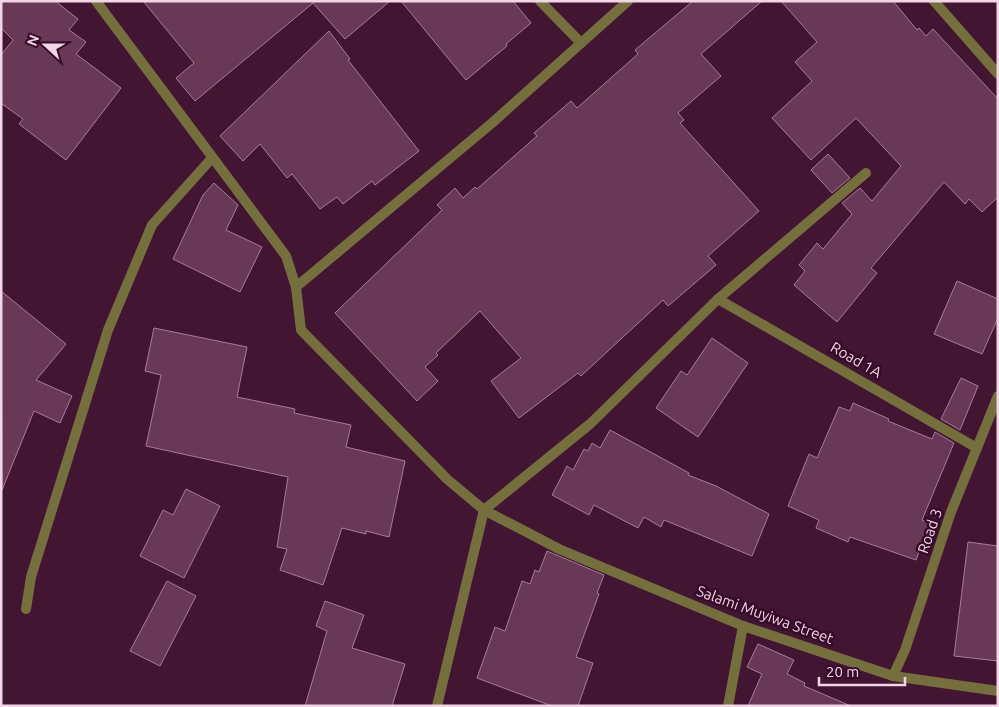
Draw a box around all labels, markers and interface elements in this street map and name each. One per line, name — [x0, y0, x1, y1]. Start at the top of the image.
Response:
north arrow — [20, 20, 70, 70]
text: N — [24, 33, 42, 48]
street label: Road 1A — [828, 338, 885, 381]
street label: Road 3 — [914, 506, 945, 556]
street label: Salami Muyiwa Street — [694, 582, 836, 647]
scale bar — [819, 654, 905, 686]
text: 20 m — [826, 663, 859, 680]

